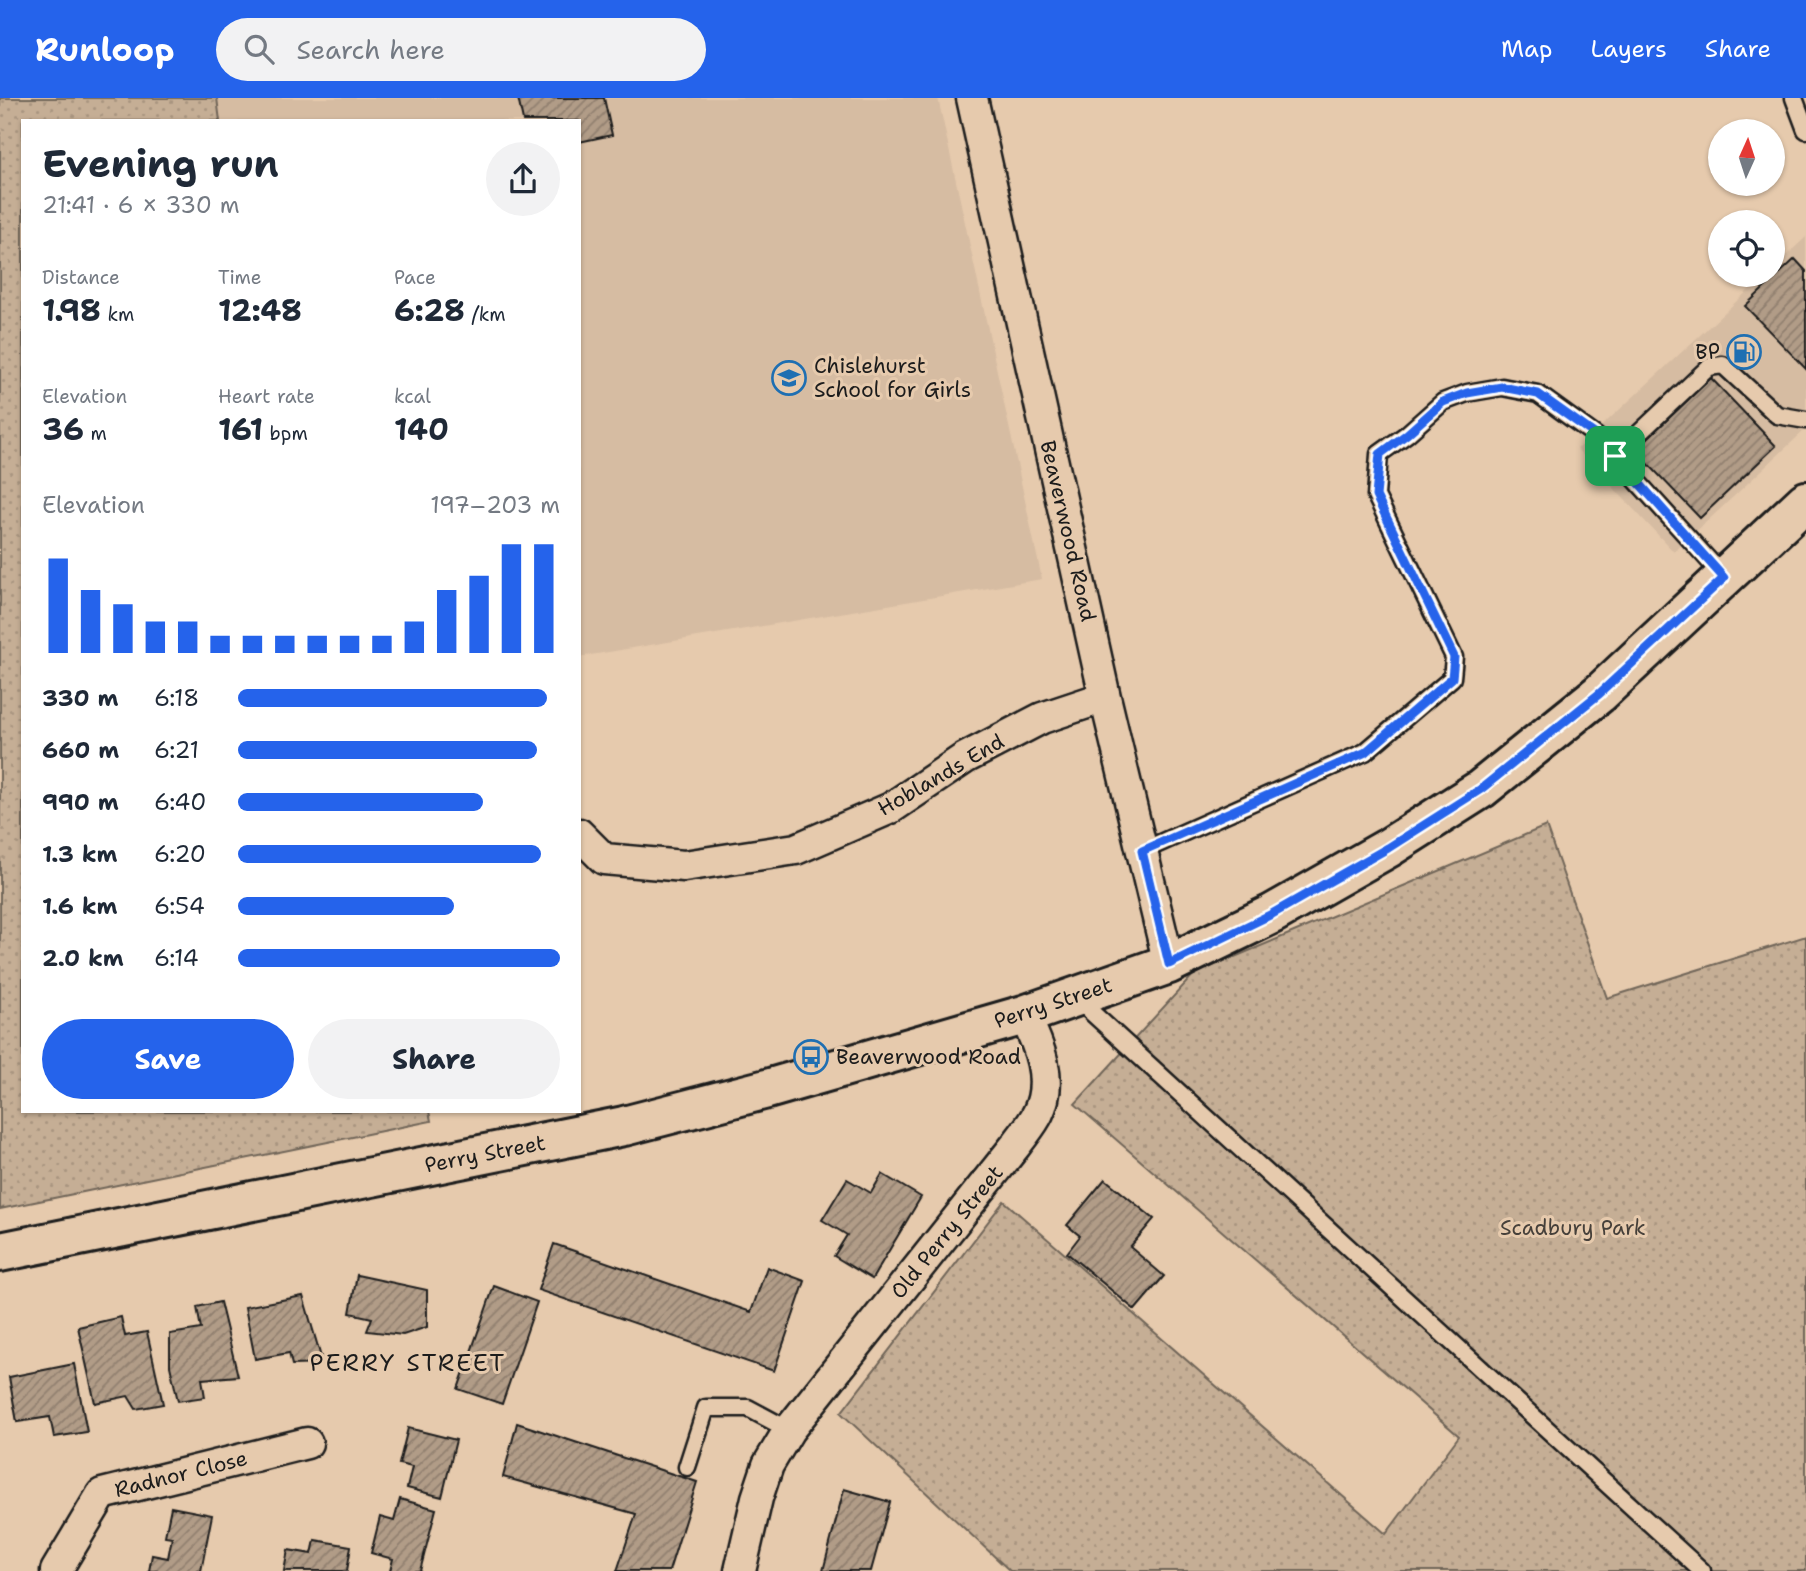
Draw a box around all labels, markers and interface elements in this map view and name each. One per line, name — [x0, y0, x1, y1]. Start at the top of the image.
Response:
search box — [216, 18, 706, 81]
text: Runloop — [35, 27, 174, 72]
icon: search — [240, 30, 278, 68]
text: Search here — [296, 32, 445, 67]
text: Map — [1501, 33, 1552, 65]
text: Layers — [1590, 33, 1667, 65]
text: Share — [1705, 33, 1771, 65]
north arrow — [1708, 119, 1785, 196]
map controls — [1708, 119, 1785, 287]
text: Evening run — [42, 138, 279, 189]
button: share — [486, 142, 560, 216]
text: 21:41 · 6 × 330 m — [42, 190, 240, 220]
button: locate — [1708, 210, 1785, 287]
text: Distance — [42, 265, 120, 290]
text: Time — [218, 265, 262, 290]
text: Pace — [394, 265, 436, 290]
text: 1.98 — [42, 290, 101, 331]
text: 12:48 — [218, 290, 302, 331]
text: 6:28 — [394, 290, 465, 331]
text: km — [101, 302, 135, 327]
text: /km — [465, 302, 506, 327]
fuel station icon: BP — [1725, 333, 1763, 371]
place label: BP — [1695, 338, 1720, 366]
place label: Chislehurst School for Girls — [814, 352, 971, 404]
school or university icon: Chislehurst School for Girls — [770, 359, 808, 397]
text: Elevation — [42, 384, 127, 409]
text: Heart rate — [218, 384, 315, 409]
text: kcal — [394, 384, 431, 409]
text: 36 — [42, 409, 84, 450]
text: 161 — [218, 409, 263, 450]
text: 140 — [394, 409, 449, 450]
text: m — [84, 421, 107, 446]
text: bpm — [263, 421, 308, 446]
pin — [1585, 426, 1645, 486]
icon: arrive — [1596, 437, 1634, 475]
street label: Beaverwood Road — [1034, 438, 1102, 624]
text: Elevation — [42, 490, 145, 520]
text: 197–203 m — [430, 490, 560, 520]
text: 330 m — [42, 683, 119, 713]
text: 6:18 — [154, 683, 199, 713]
street label: Hoblands End — [873, 727, 1009, 823]
text: 660 m — [42, 735, 119, 765]
text: 6:21 — [154, 735, 199, 765]
text: 990 m — [42, 787, 119, 817]
text: 6:40 — [154, 787, 206, 817]
text: 1.3 km — [42, 839, 117, 869]
text: 6:20 — [154, 839, 206, 869]
text: 1.6 km — [42, 891, 117, 921]
text: 6:54 — [154, 891, 205, 921]
text: 2.0 km — [42, 943, 124, 973]
text: 6:14 — [154, 943, 199, 973]
street label: Perry Street — [990, 971, 1116, 1035]
button: Save — [42, 1019, 294, 1099]
button: Share — [308, 1019, 560, 1099]
bus stop icon: Beaverwood Road — [792, 1038, 830, 1076]
place label: Beaverwood Road — [836, 1043, 1021, 1071]
street label: Perry Street — [422, 1129, 548, 1179]
street label: Old Perry Street — [884, 1159, 1010, 1305]
park label: Scadbury Park — [1500, 1214, 1646, 1242]
district label: PERRY STREET — [310, 1347, 506, 1379]
street label: Radnor Close — [112, 1444, 250, 1504]

